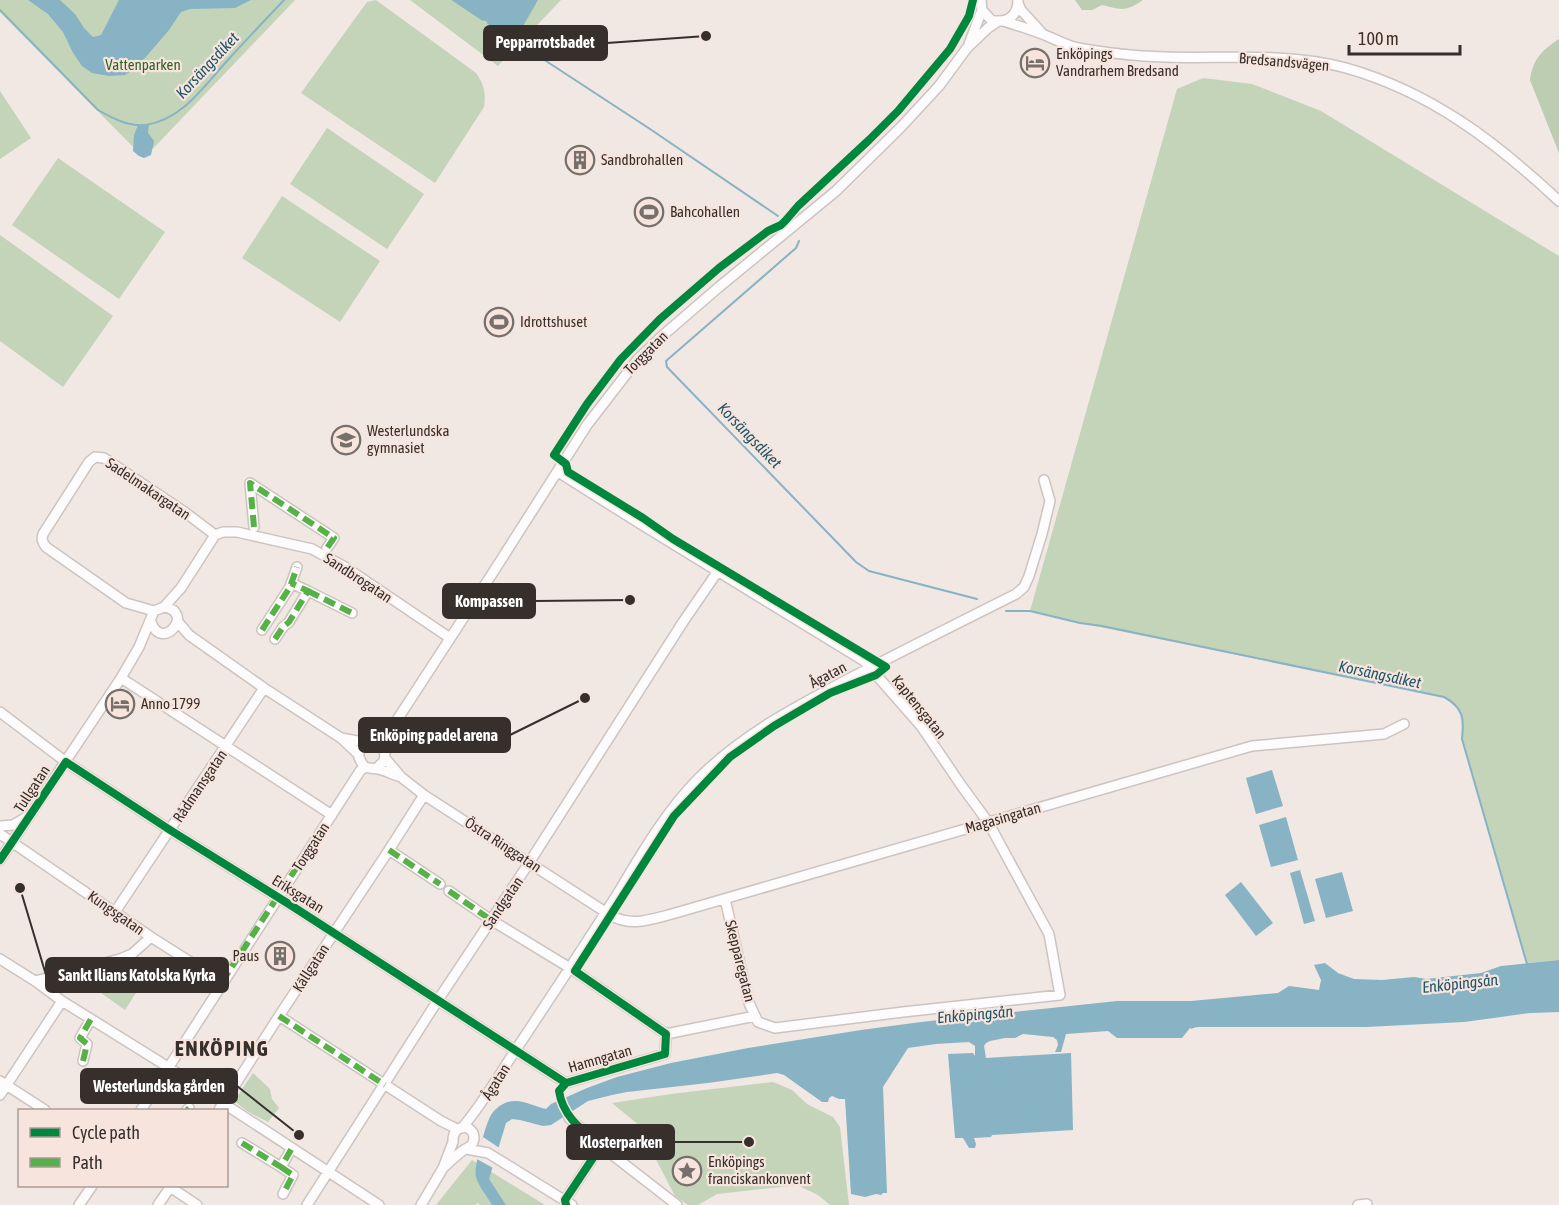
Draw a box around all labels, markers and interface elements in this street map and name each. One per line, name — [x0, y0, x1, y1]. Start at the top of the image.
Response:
scale bar — [1349, 18, 1460, 56]
callout: Pepparrotsbadet — [484, 26, 607, 60]
water label: Korsängsdiket — [172, 28, 243, 102]
text: 100 m — [1358, 28, 1399, 49]
text: Pepparrotsbadet — [495, 33, 595, 51]
place label: Enköpings Vandrarhem Bredsand — [1056, 45, 1179, 79]
hotel icon: Enköpings Vandrarhem Bredsand — [1019, 47, 1051, 79]
street label: Bredsandsvägen — [1238, 49, 1330, 74]
park label: Vattenparken — [105, 56, 181, 73]
building icon: Sandbrohallen — [564, 144, 596, 176]
place label: Sandbrohallen — [601, 151, 683, 168]
sports icon: Bahcohallen — [633, 196, 665, 228]
place label: Bahcohallen — [670, 203, 740, 220]
sports icon: Idrottshuset — [483, 306, 515, 338]
place label: Idrottshuset — [520, 313, 587, 330]
street label: Torggatan — [620, 327, 671, 378]
water label: Korsängsdiket — [714, 399, 786, 472]
place label: Westerlundska gymnasiet — [367, 422, 449, 456]
school or university icon: Westerlundska gymnasiet — [330, 424, 362, 456]
street label: Sadelmakargatan — [103, 454, 194, 523]
street label: Sandbrogatan — [321, 549, 396, 606]
callout: Kompassen — [443, 584, 535, 618]
text: Kompassen — [455, 592, 523, 610]
water label: Korsängsdiket — [1337, 657, 1423, 693]
street label: Ågatan — [807, 658, 849, 691]
street label: Kaptensgatan — [889, 672, 950, 742]
hotel icon: Anno 1799 — [104, 688, 136, 720]
place label: Anno 1799 — [141, 695, 200, 712]
callout: Enköping padel arena — [359, 718, 510, 752]
text: Enköping padel arena — [370, 726, 498, 744]
street label: Rådmansgatan — [169, 746, 230, 825]
street label: Tullgatan — [10, 762, 53, 815]
street label: Magasingatan — [963, 799, 1043, 836]
street label: Östra Ringgatan — [462, 814, 545, 876]
street label: Torggatan — [289, 819, 333, 874]
street label: Eriksgatan — [269, 871, 327, 916]
street label: Sandgatan — [479, 873, 526, 932]
street label: Kungsgatan — [85, 887, 148, 938]
street label: Skepparegatan — [722, 918, 759, 1003]
building icon: Paus — [264, 940, 296, 972]
street label: Källgatan — [289, 941, 332, 995]
place label: Paus — [232, 947, 259, 964]
callout: Sankt Ilians Katolska Kyrka — [46, 958, 228, 992]
text: Sankt Ilians Katolska Kyrka — [58, 966, 216, 984]
water label: Enköpingsån — [1421, 970, 1499, 997]
water label: Enköpingsån — [936, 1002, 1014, 1027]
district label: ENKÖPING — [175, 1036, 269, 1060]
street label: Hamngatan — [566, 1041, 634, 1076]
street label: Ågatan — [478, 1061, 513, 1103]
callout: Westerlundska gården — [81, 1069, 237, 1103]
text: Westerlundska gården — [92, 1077, 225, 1095]
legend — [18, 1109, 228, 1187]
text: Cycle path — [72, 1122, 140, 1143]
callout: Klosterparken — [567, 1125, 674, 1159]
text: Klosterparken — [579, 1133, 663, 1151]
text: Path — [72, 1152, 103, 1173]
place label: Enköpings franciskankonvent — [708, 1153, 811, 1187]
place icon: Enköpings franciskankonvent — [671, 1155, 703, 1187]

